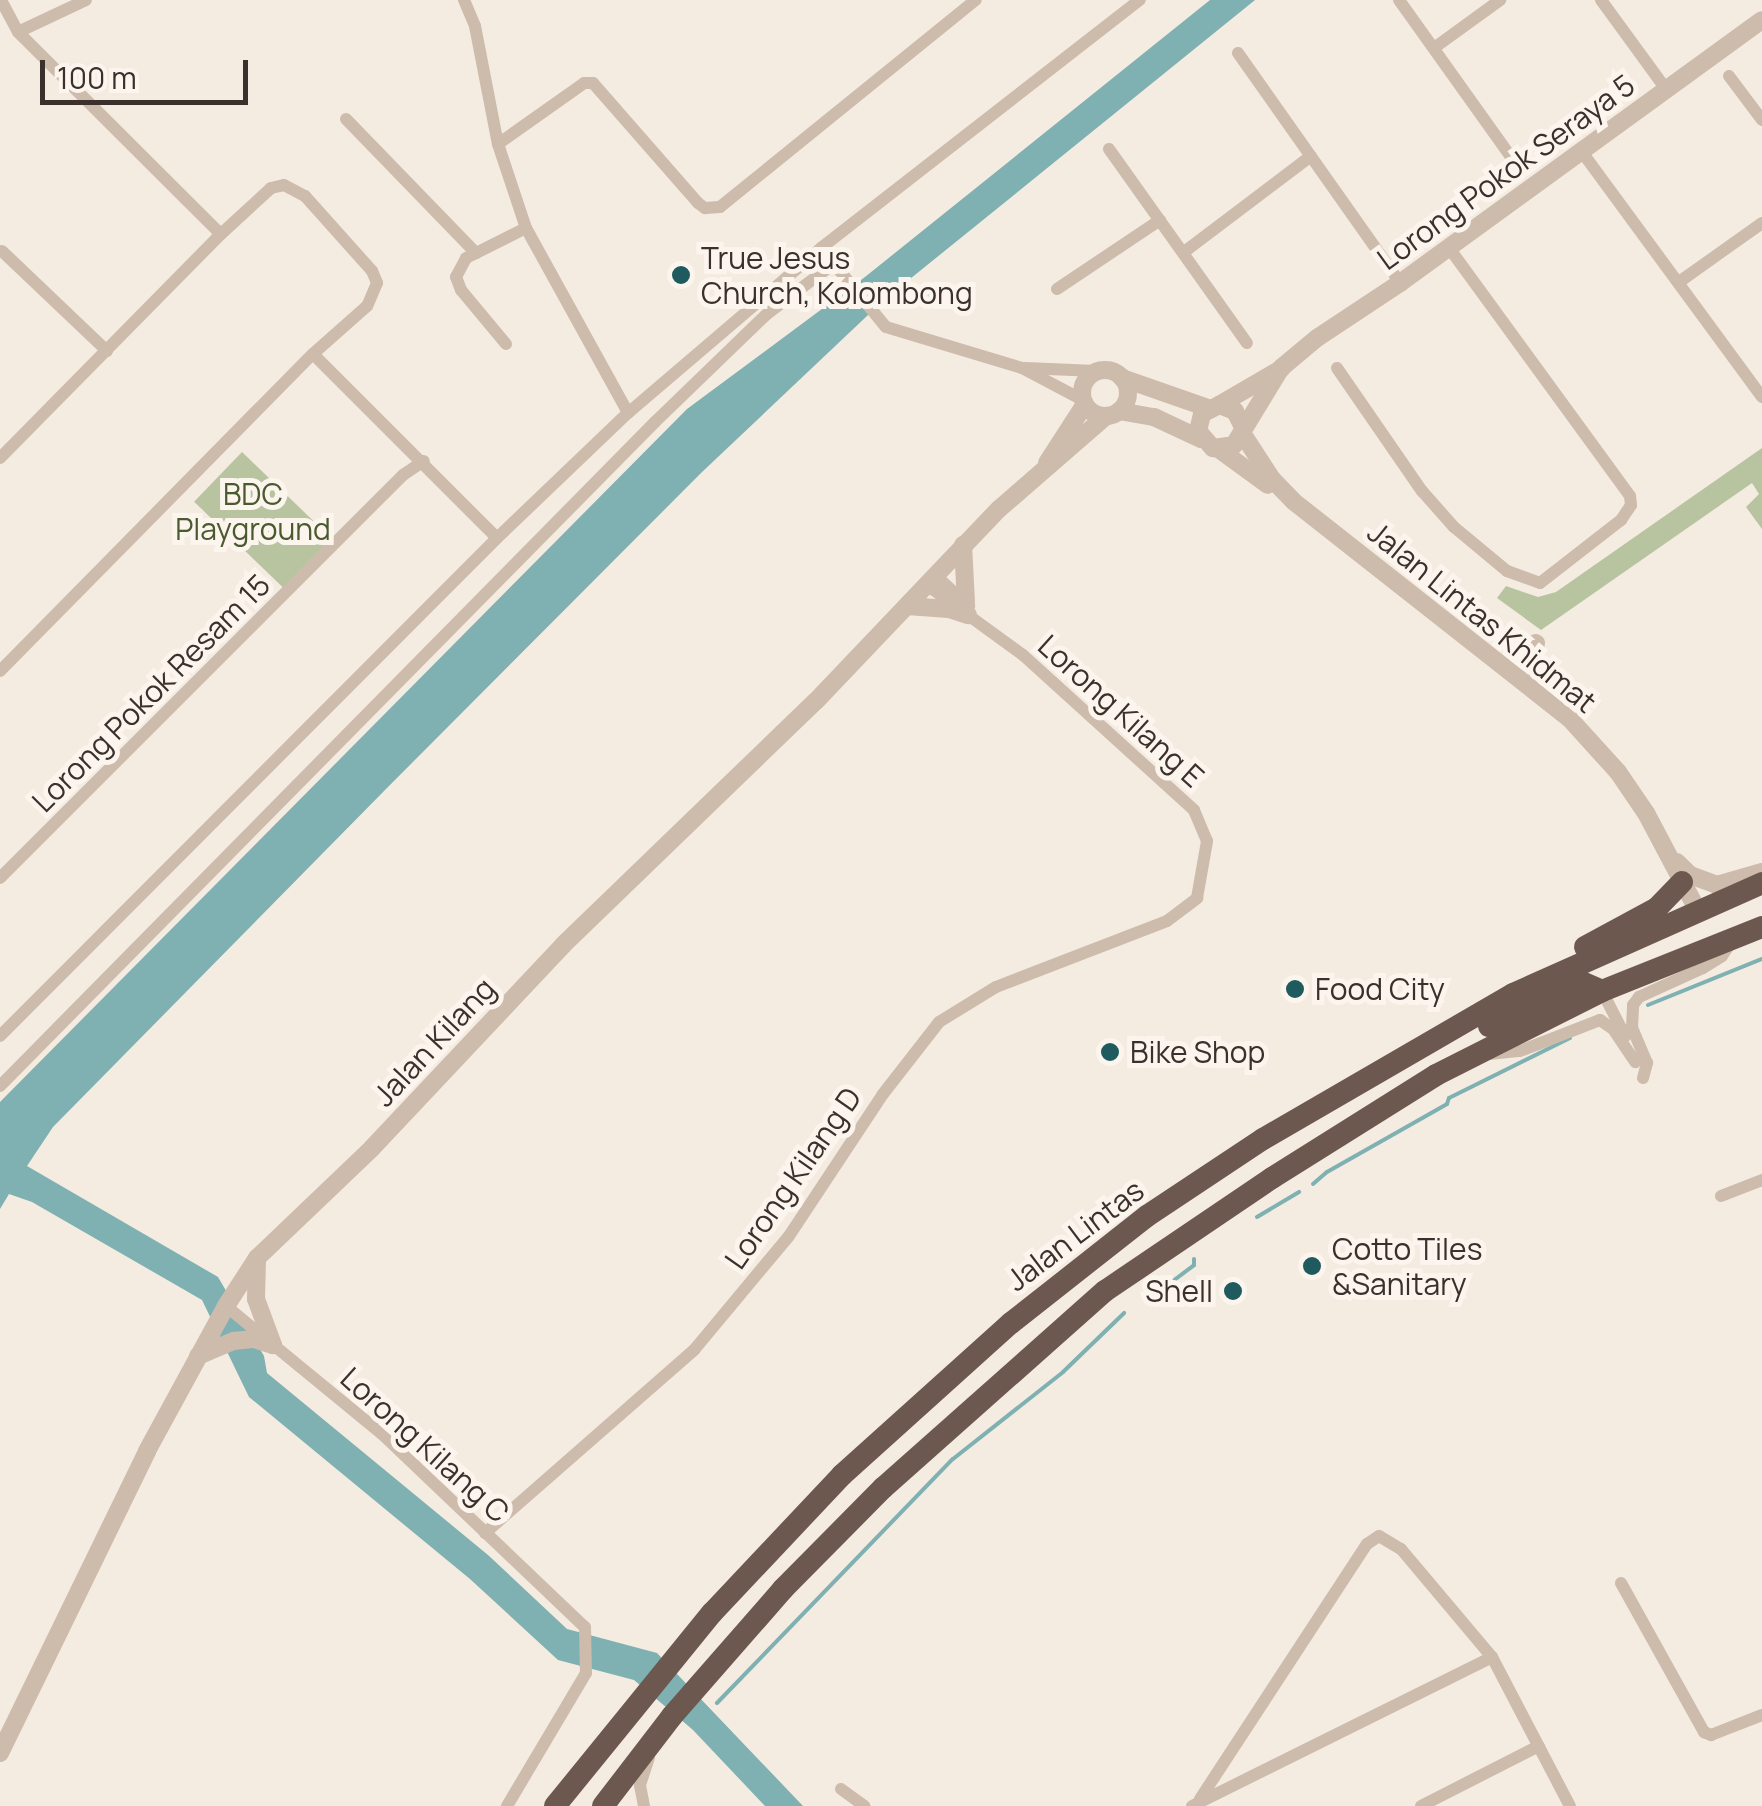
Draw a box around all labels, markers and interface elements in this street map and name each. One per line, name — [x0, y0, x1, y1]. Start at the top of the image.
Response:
scale bar — [45, 40, 252, 102]
text: 100 m — [57, 57, 137, 98]
street label: Lorong Pokok Seraya 5 — [1370, 67, 1642, 277]
place label: True Jesus Church, Kolombong — [701, 240, 973, 310]
marker: True Jesus Church, Kolombong — [670, 264, 692, 286]
park label: BDC Playground — [175, 476, 331, 546]
street label: Jalan Lintas Khidmat — [1361, 514, 1603, 720]
street label: Lorong Pokok Resam 15 — [25, 567, 277, 819]
street label: Lorong Kilang E — [1031, 627, 1211, 795]
street label: Jalan Kilang — [366, 970, 502, 1114]
place label: Food City — [1315, 971, 1445, 1007]
marker: Food City — [1284, 978, 1306, 1000]
place label: Bike Shop — [1130, 1034, 1265, 1070]
marker: Bike Shop — [1099, 1041, 1121, 1063]
street label: Lorong Kilang D — [717, 1080, 869, 1276]
street label: Jalan Lintas — [999, 1172, 1151, 1298]
place label: Cotto Tiles &Sanitary — [1332, 1231, 1482, 1302]
marker: Cotto Tiles &Sanitary — [1301, 1255, 1323, 1277]
place label: Shell — [1145, 1273, 1213, 1309]
marker: Shell — [1222, 1280, 1244, 1302]
street label: Lorong Kilang C — [333, 1360, 517, 1530]

